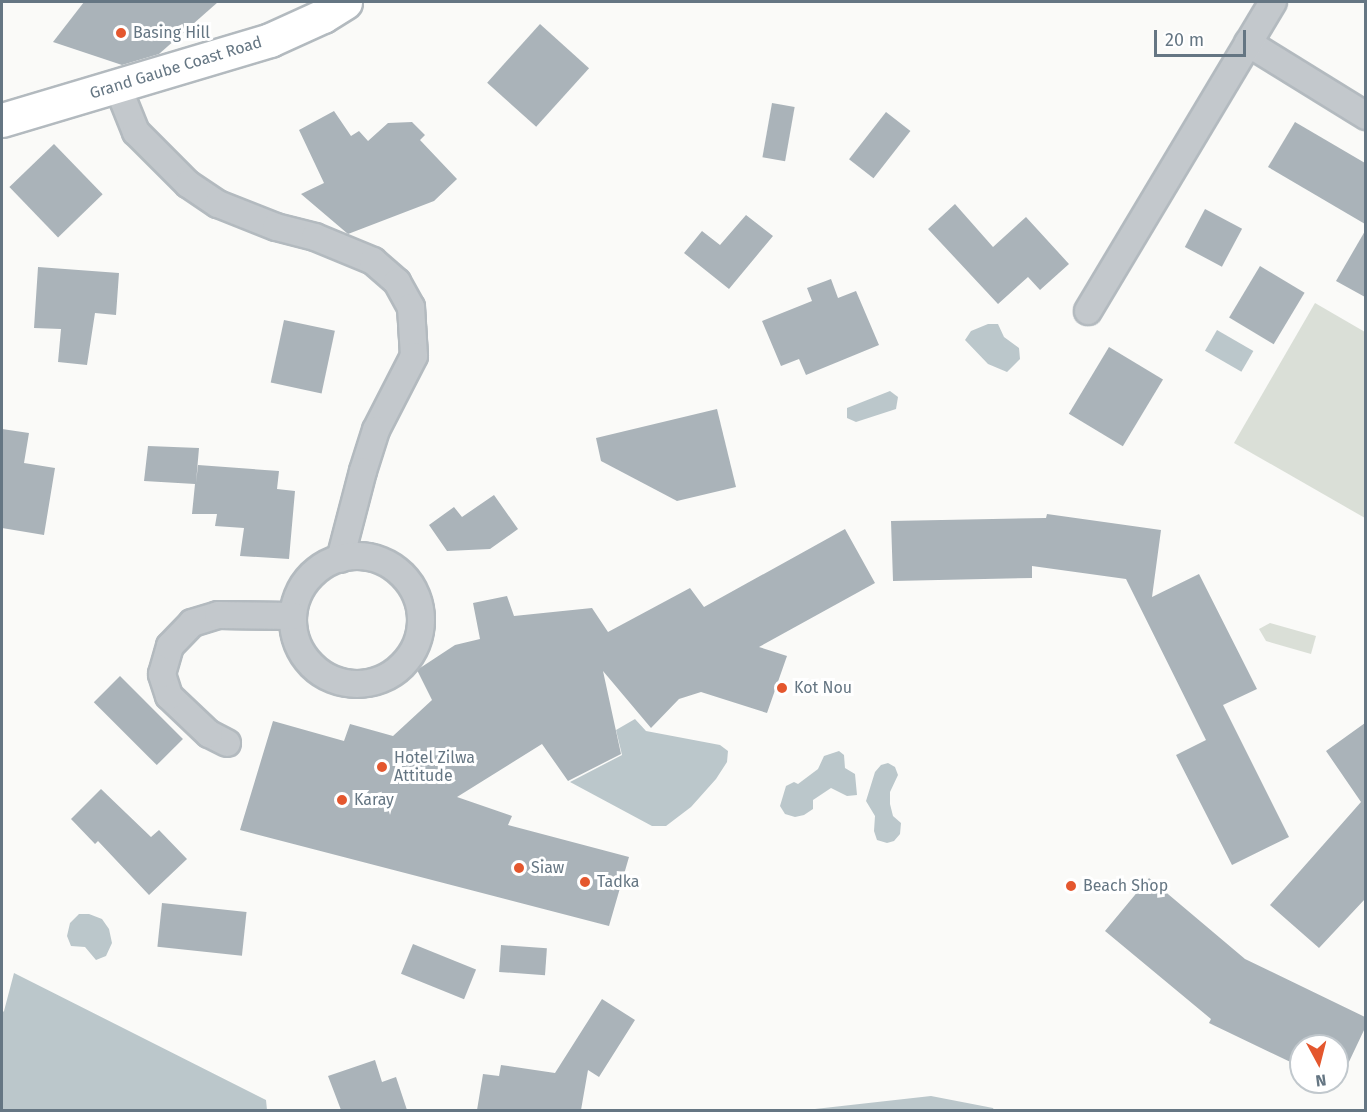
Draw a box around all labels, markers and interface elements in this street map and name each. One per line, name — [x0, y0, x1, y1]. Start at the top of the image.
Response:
scale bar — [1157, 18, 1248, 56]
place label: Basing Hill — [133, 23, 210, 43]
marker: Basing Hill — [114, 26, 128, 40]
text: 20 m — [1165, 29, 1204, 51]
street label: Grand Gaube Coast Road — [88, 33, 264, 103]
place label: Kot Nou — [794, 678, 852, 698]
marker: Kot Nou — [775, 681, 789, 695]
place label: Hotel Zilwa Attitude — [394, 748, 475, 786]
marker: Hotel Zilwa Attitude — [375, 760, 389, 774]
place label: Karay — [354, 790, 394, 810]
marker: Karay — [335, 793, 349, 807]
place label: Siaw — [531, 858, 564, 878]
marker: Siaw — [512, 861, 526, 875]
place label: Tadka — [597, 872, 639, 892]
marker: Tadka — [578, 875, 592, 889]
place label: Beach Shop — [1083, 876, 1168, 896]
marker: Beach Shop — [1064, 879, 1078, 893]
north arrow — [1289, 1034, 1349, 1094]
text: N — [1315, 1070, 1327, 1090]

